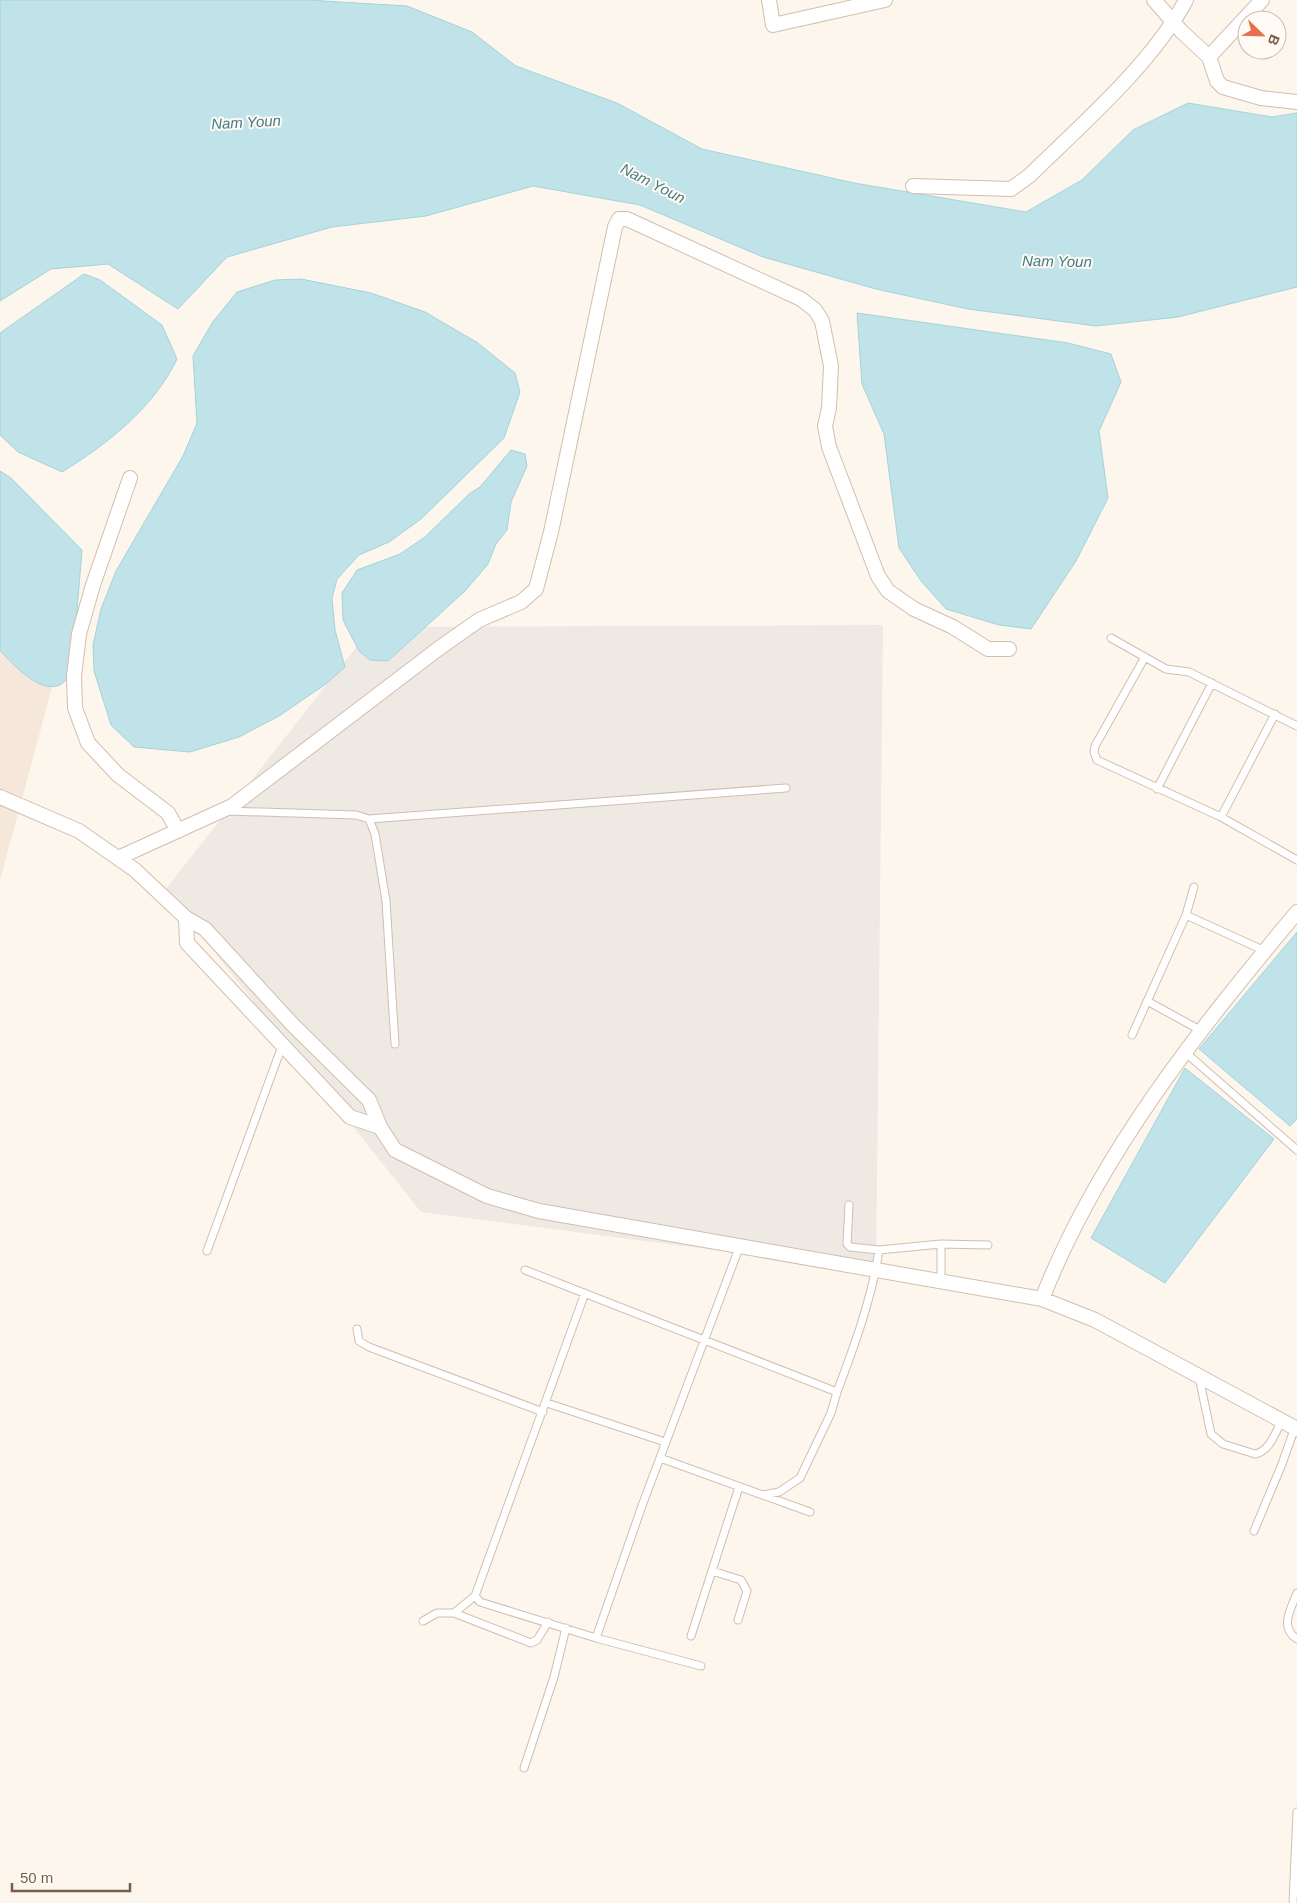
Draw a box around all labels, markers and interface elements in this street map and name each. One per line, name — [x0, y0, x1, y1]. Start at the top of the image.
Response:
north arrow — [1237, 10, 1287, 60]
text: B — [1265, 32, 1283, 48]
water label: Nam Youn — [211, 112, 281, 132]
water label: Nam Youn — [618, 160, 688, 206]
water label: Nam Youn — [1022, 252, 1092, 270]
scale bar — [12, 1860, 130, 1892]
text: 50 m — [20, 1869, 53, 1886]

